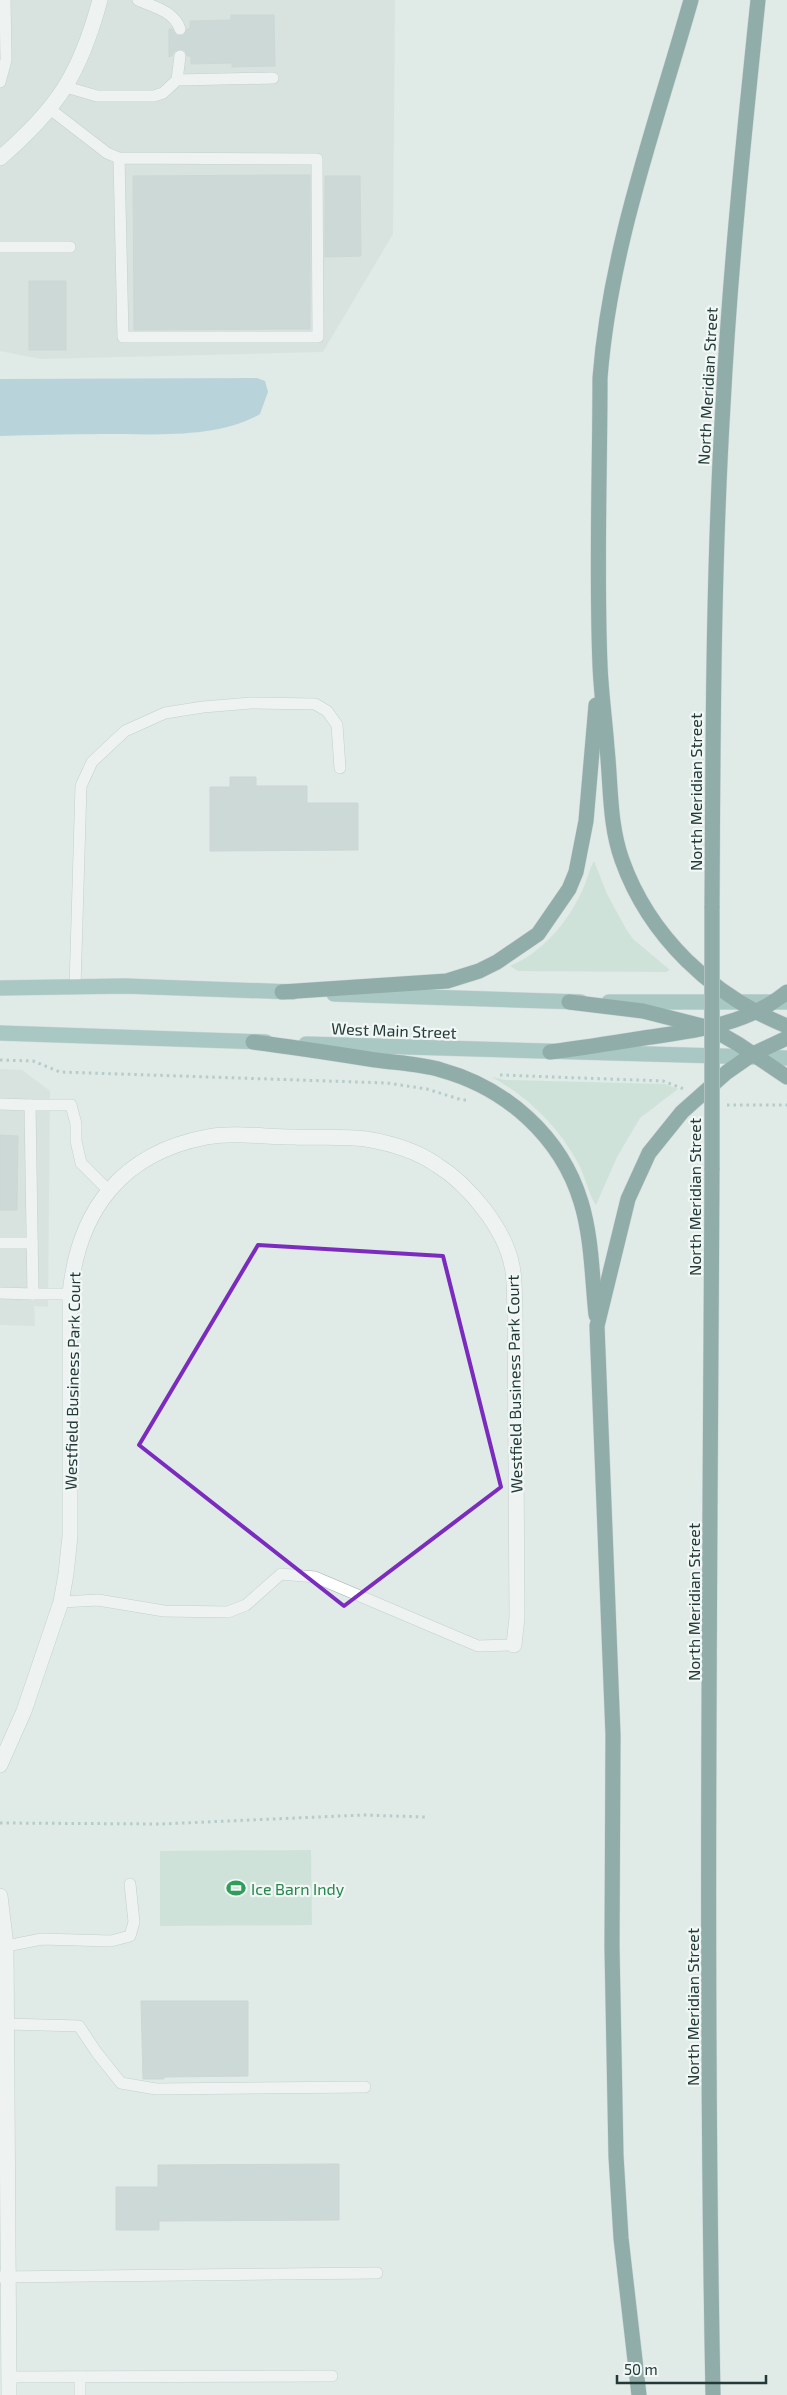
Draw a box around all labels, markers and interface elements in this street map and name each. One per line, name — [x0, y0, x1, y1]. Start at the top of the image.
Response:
street label: North Meridian Street — [693, 307, 721, 465]
street label: North Meridian Street — [686, 713, 705, 871]
street label: West Main Street — [331, 1018, 457, 1042]
street label: North Meridian Street — [685, 1118, 704, 1276]
street label: Westfield Business Park Court — [61, 1272, 83, 1490]
street label: Westfield Business Park Court — [503, 1275, 525, 1493]
street label: North Meridian Street — [684, 1523, 703, 1681]
sports icon: Ice Barn Indy — [225, 1877, 247, 1899]
place label: Ice Barn Indy — [251, 1879, 345, 1898]
street label: North Meridian Street — [683, 1928, 702, 2086]
scale bar — [617, 2352, 766, 2384]
text: 50 m — [624, 2360, 658, 2378]

